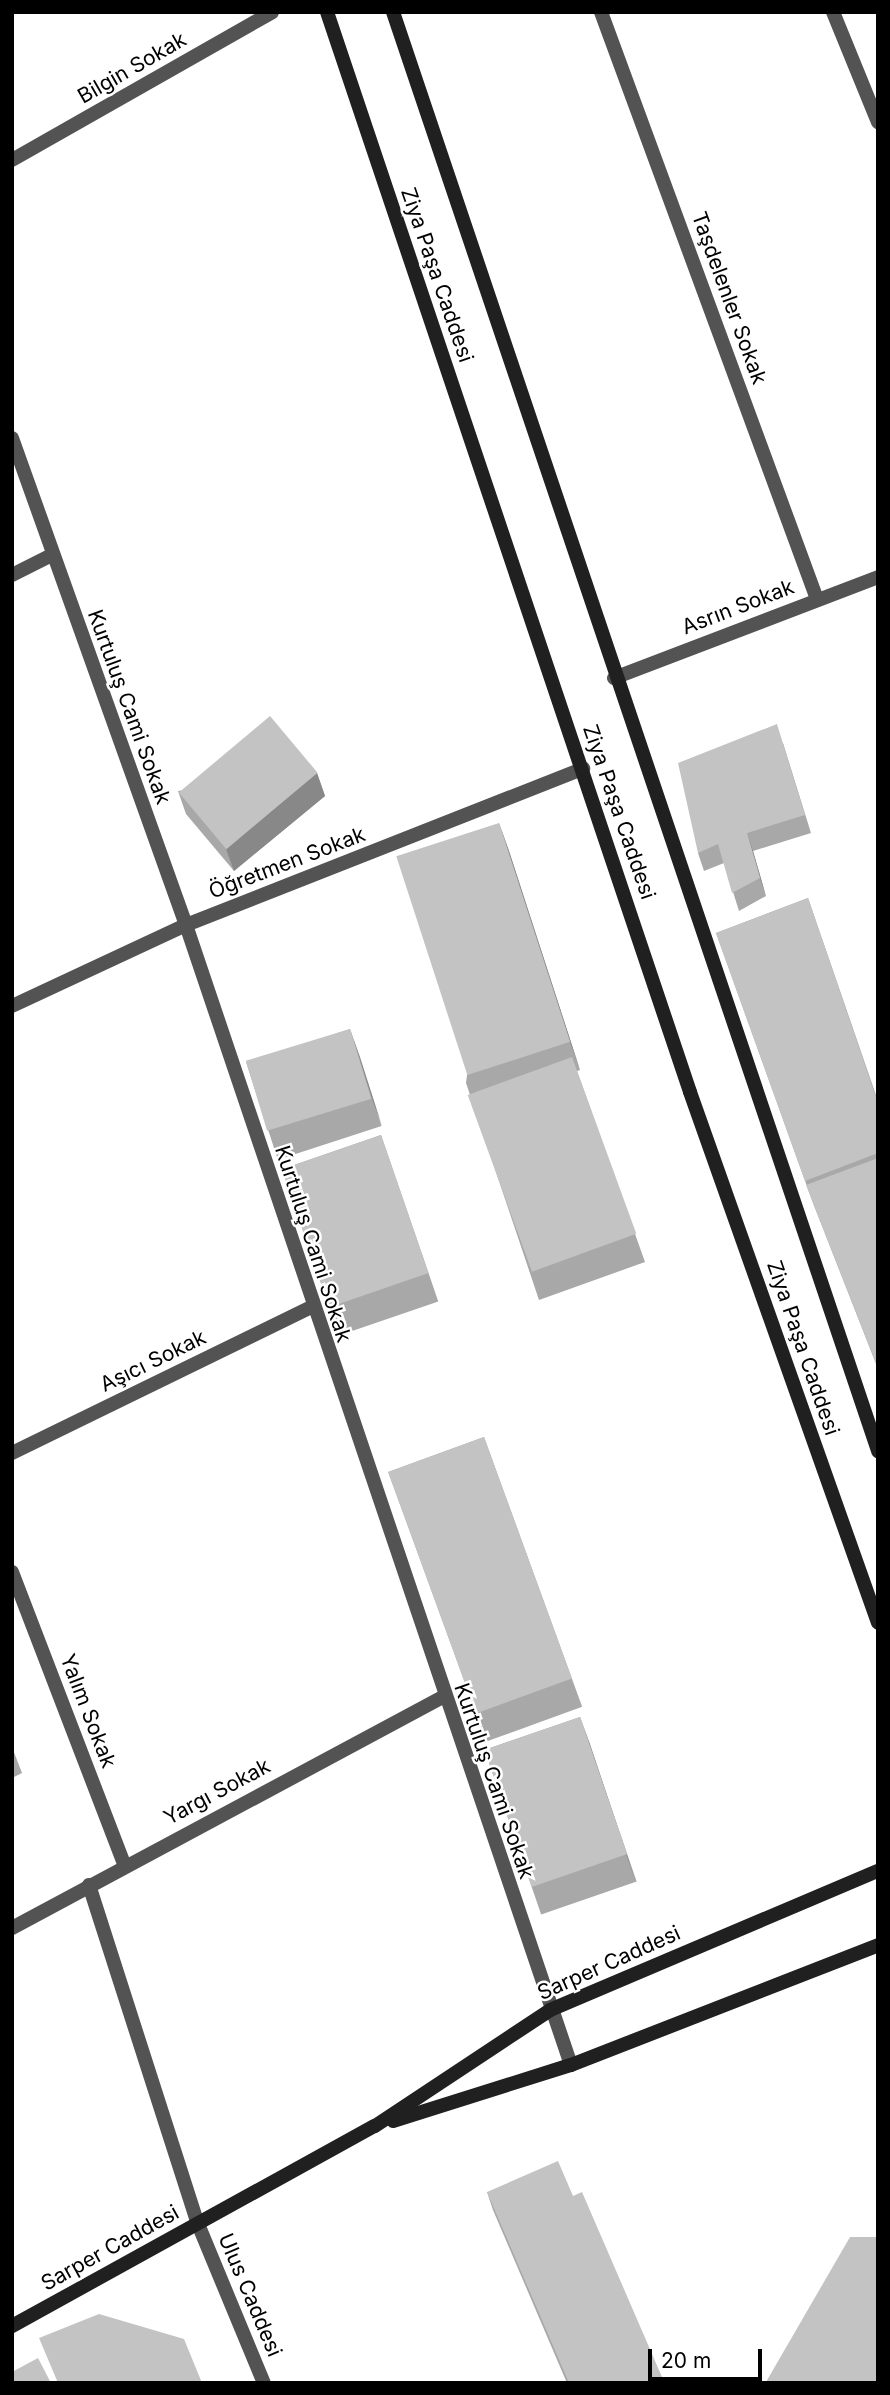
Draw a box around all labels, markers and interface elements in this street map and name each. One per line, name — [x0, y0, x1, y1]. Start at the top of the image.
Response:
street label: Bilgin Sokak — [73, 27, 191, 109]
street label: Ziya Paşa Caddesi — [395, 184, 479, 366]
street label: Taşdelenler Sokak — [686, 208, 772, 388]
street label: Asrın Sokak — [678, 574, 798, 640]
street label: Kurtuluş Cami Sokak — [82, 606, 176, 808]
street label: Ziya Paşa Caddesi — [577, 721, 661, 903]
street label: Öğretmen Sokak — [205, 822, 369, 904]
street label: Kurtuluş Cami Sokak — [269, 1142, 357, 1346]
street label: Ziya Paşa Caddesi — [761, 1257, 845, 1439]
street label: Aşıcı Sokak — [96, 1325, 210, 1397]
street label: Yalım Sokak — [55, 1650, 121, 1772]
street label: Kurtuluş Cami Sokak — [449, 1680, 539, 1882]
street label: Yargı Sokak — [159, 1753, 275, 1831]
street label: Sarper Caddesi — [534, 1920, 684, 2006]
street label: Sarper Caddesi — [37, 2200, 183, 2296]
street label: Ulus Caddesi — [213, 2230, 287, 2360]
scale bar — [652, 2336, 766, 2380]
text: 20 m — [661, 2348, 711, 2373]

